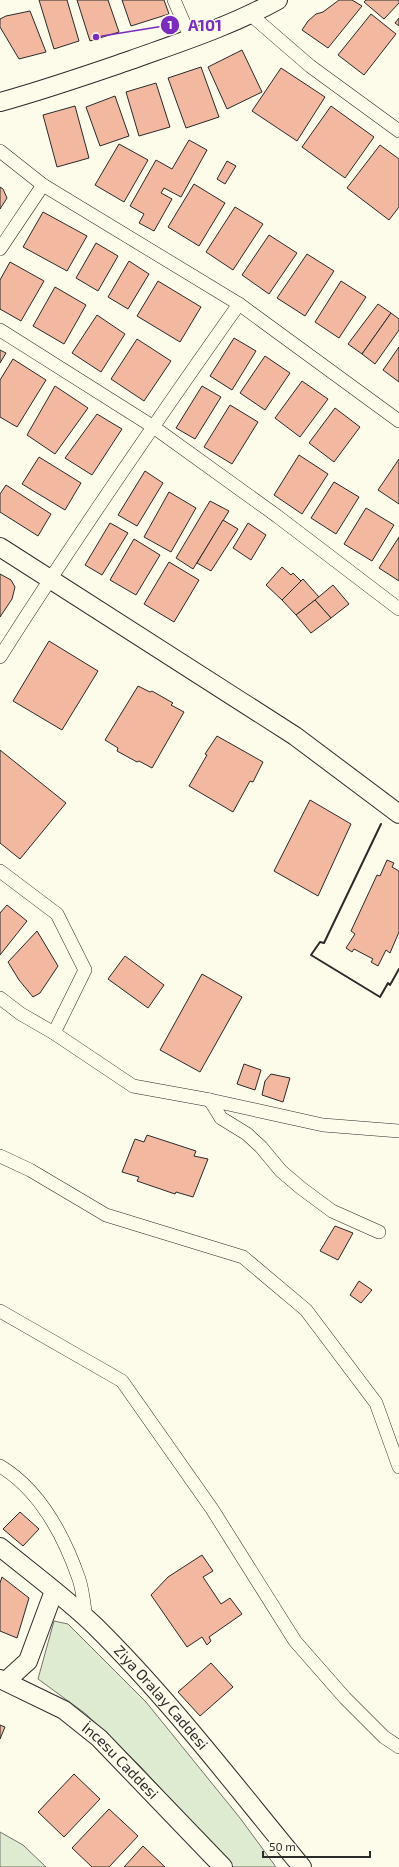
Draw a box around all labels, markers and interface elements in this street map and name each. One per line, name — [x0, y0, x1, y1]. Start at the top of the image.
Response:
callout: A101 — [160, 11, 230, 39]
text: A101 — [188, 15, 222, 34]
text: 1 — [167, 17, 173, 31]
street label: Ziya Oralay Caddesi — [111, 1641, 212, 1753]
street label: İncesu Caddesi — [79, 1718, 163, 1802]
scale bar — [263, 1833, 370, 1859]
text: 50 m — [269, 1839, 296, 1853]

